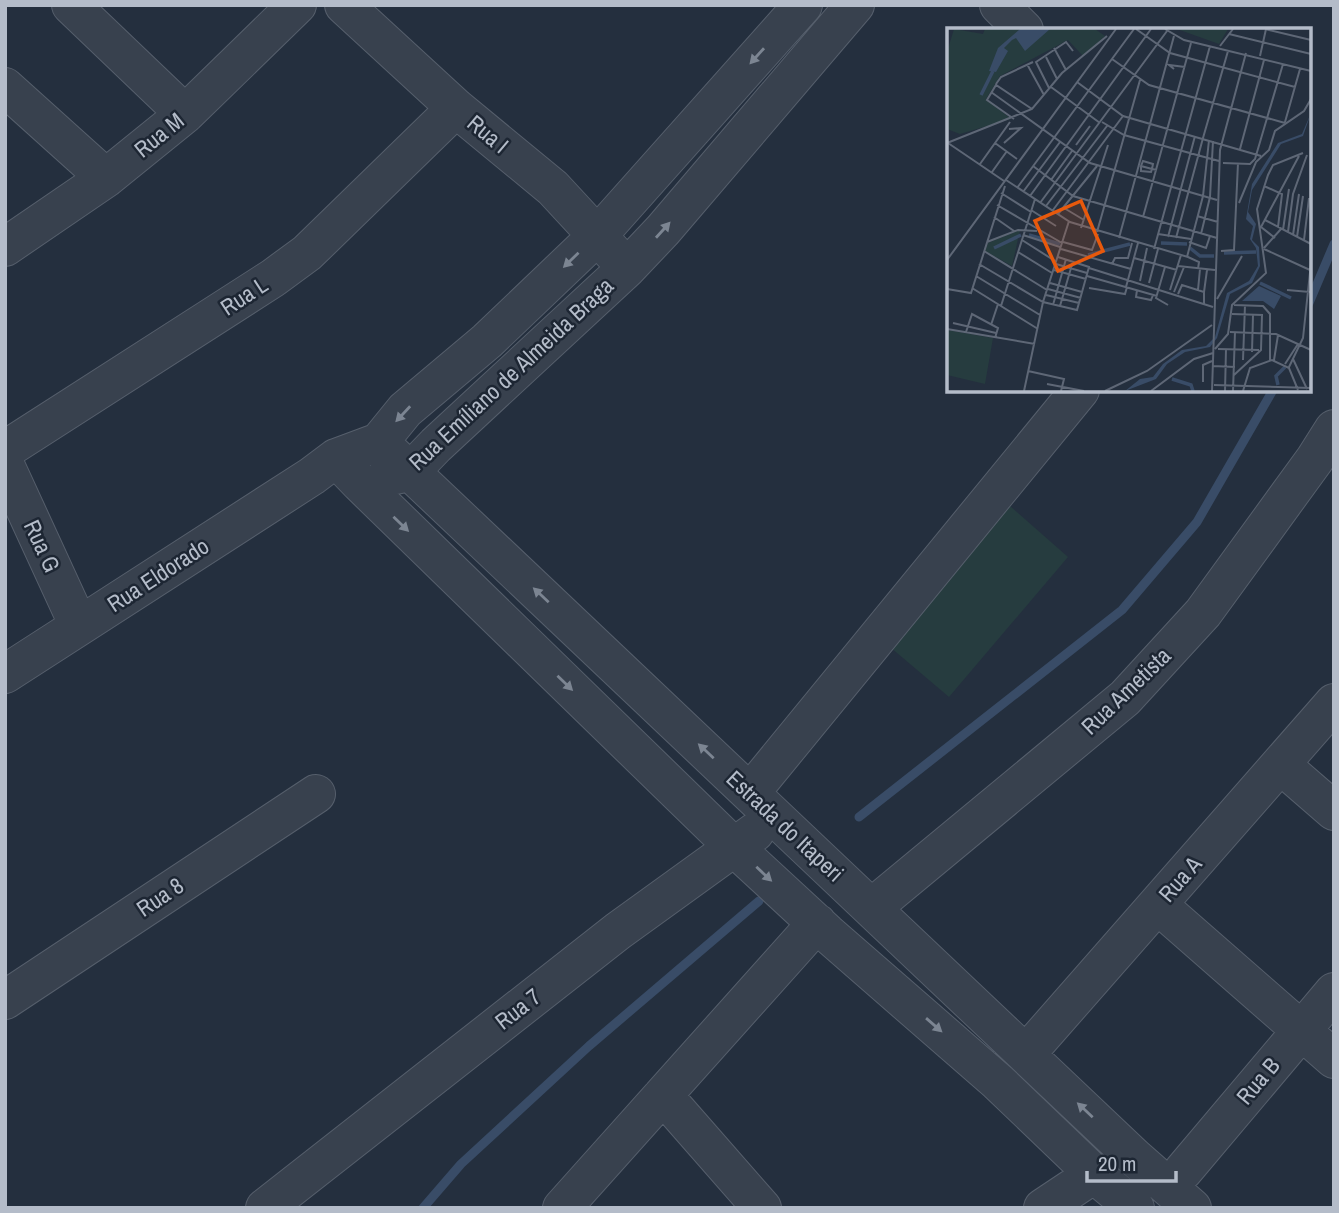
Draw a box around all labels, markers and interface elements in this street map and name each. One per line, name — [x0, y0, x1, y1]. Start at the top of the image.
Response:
inset map — [947, 28, 1311, 392]
one-way arrow — [749, 47, 765, 65]
street label: Rua M — [127, 105, 190, 164]
street label: Rua I — [461, 107, 516, 160]
one-way arrow — [655, 221, 671, 239]
one-way arrow — [563, 252, 580, 268]
street label: Rua L — [214, 269, 274, 322]
street label: Rua Emíliano de Almeida Braga — [402, 270, 620, 477]
one-way arrow — [395, 405, 411, 423]
street label: Rua G — [17, 515, 68, 577]
one-way arrow — [393, 515, 410, 532]
street label: Rua Eldorado — [101, 530, 215, 619]
one-way arrow — [533, 588, 550, 604]
street label: Rua Ametista — [1074, 640, 1178, 741]
one-way arrow — [556, 674, 573, 691]
one-way arrow — [698, 744, 715, 760]
street label: Estrada do Itaperi — [720, 763, 851, 888]
street label: Rua A — [1151, 849, 1208, 908]
one-way arrow — [755, 866, 772, 882]
street label: Rua 8 — [130, 870, 189, 924]
street label: Rua 7 — [488, 981, 547, 1036]
one-way arrow — [925, 1017, 942, 1033]
street label: Rua B — [1229, 1051, 1286, 1111]
one-way arrow — [1077, 1103, 1094, 1119]
scale bar — [1087, 1140, 1176, 1184]
text: 20 m — [1098, 1149, 1136, 1178]

